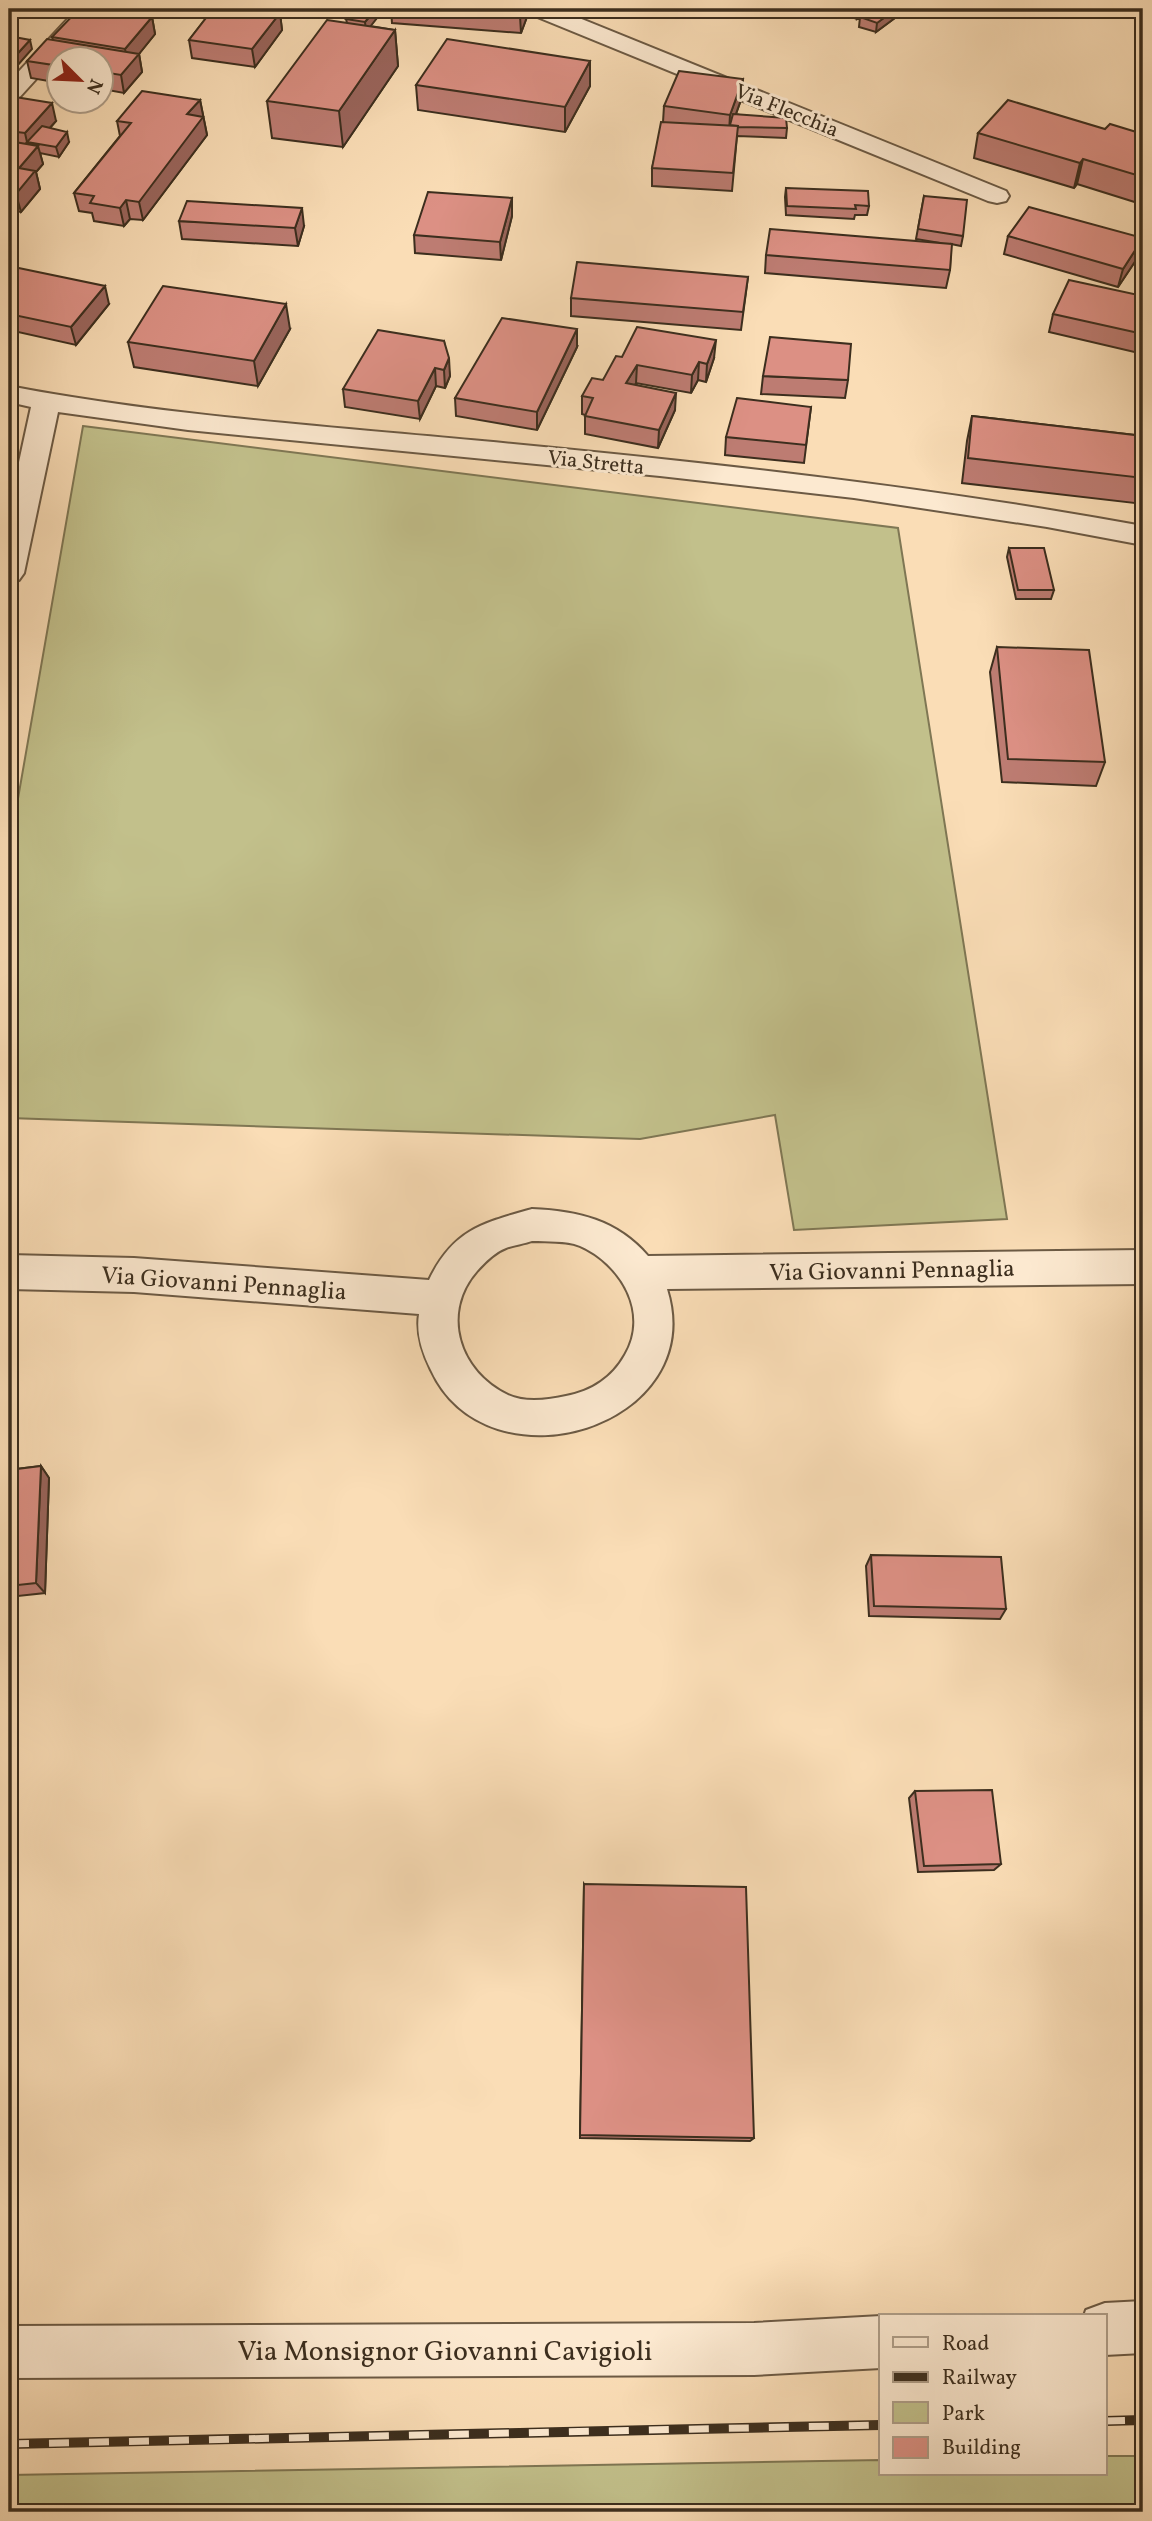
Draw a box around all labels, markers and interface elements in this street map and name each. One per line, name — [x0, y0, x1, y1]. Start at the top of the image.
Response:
north arrow — [46, 46, 116, 116]
text: N — [79, 75, 108, 98]
street label: Via Flecchia — [730, 77, 843, 145]
street label: Via Stretta — [546, 444, 646, 483]
street label: Via Giovanni Pennaglia — [769, 1253, 1015, 1291]
street label: Via Giovanni Pennaglia — [100, 1259, 348, 1311]
legend — [879, 2314, 1106, 2476]
text: Road — [942, 2330, 989, 2359]
street label: Via Monsignor Giovanni Cavigioli — [237, 2333, 653, 2372]
text: Railway — [942, 2364, 1018, 2393]
text: Park — [942, 2400, 985, 2429]
text: Building — [942, 2434, 1021, 2463]

